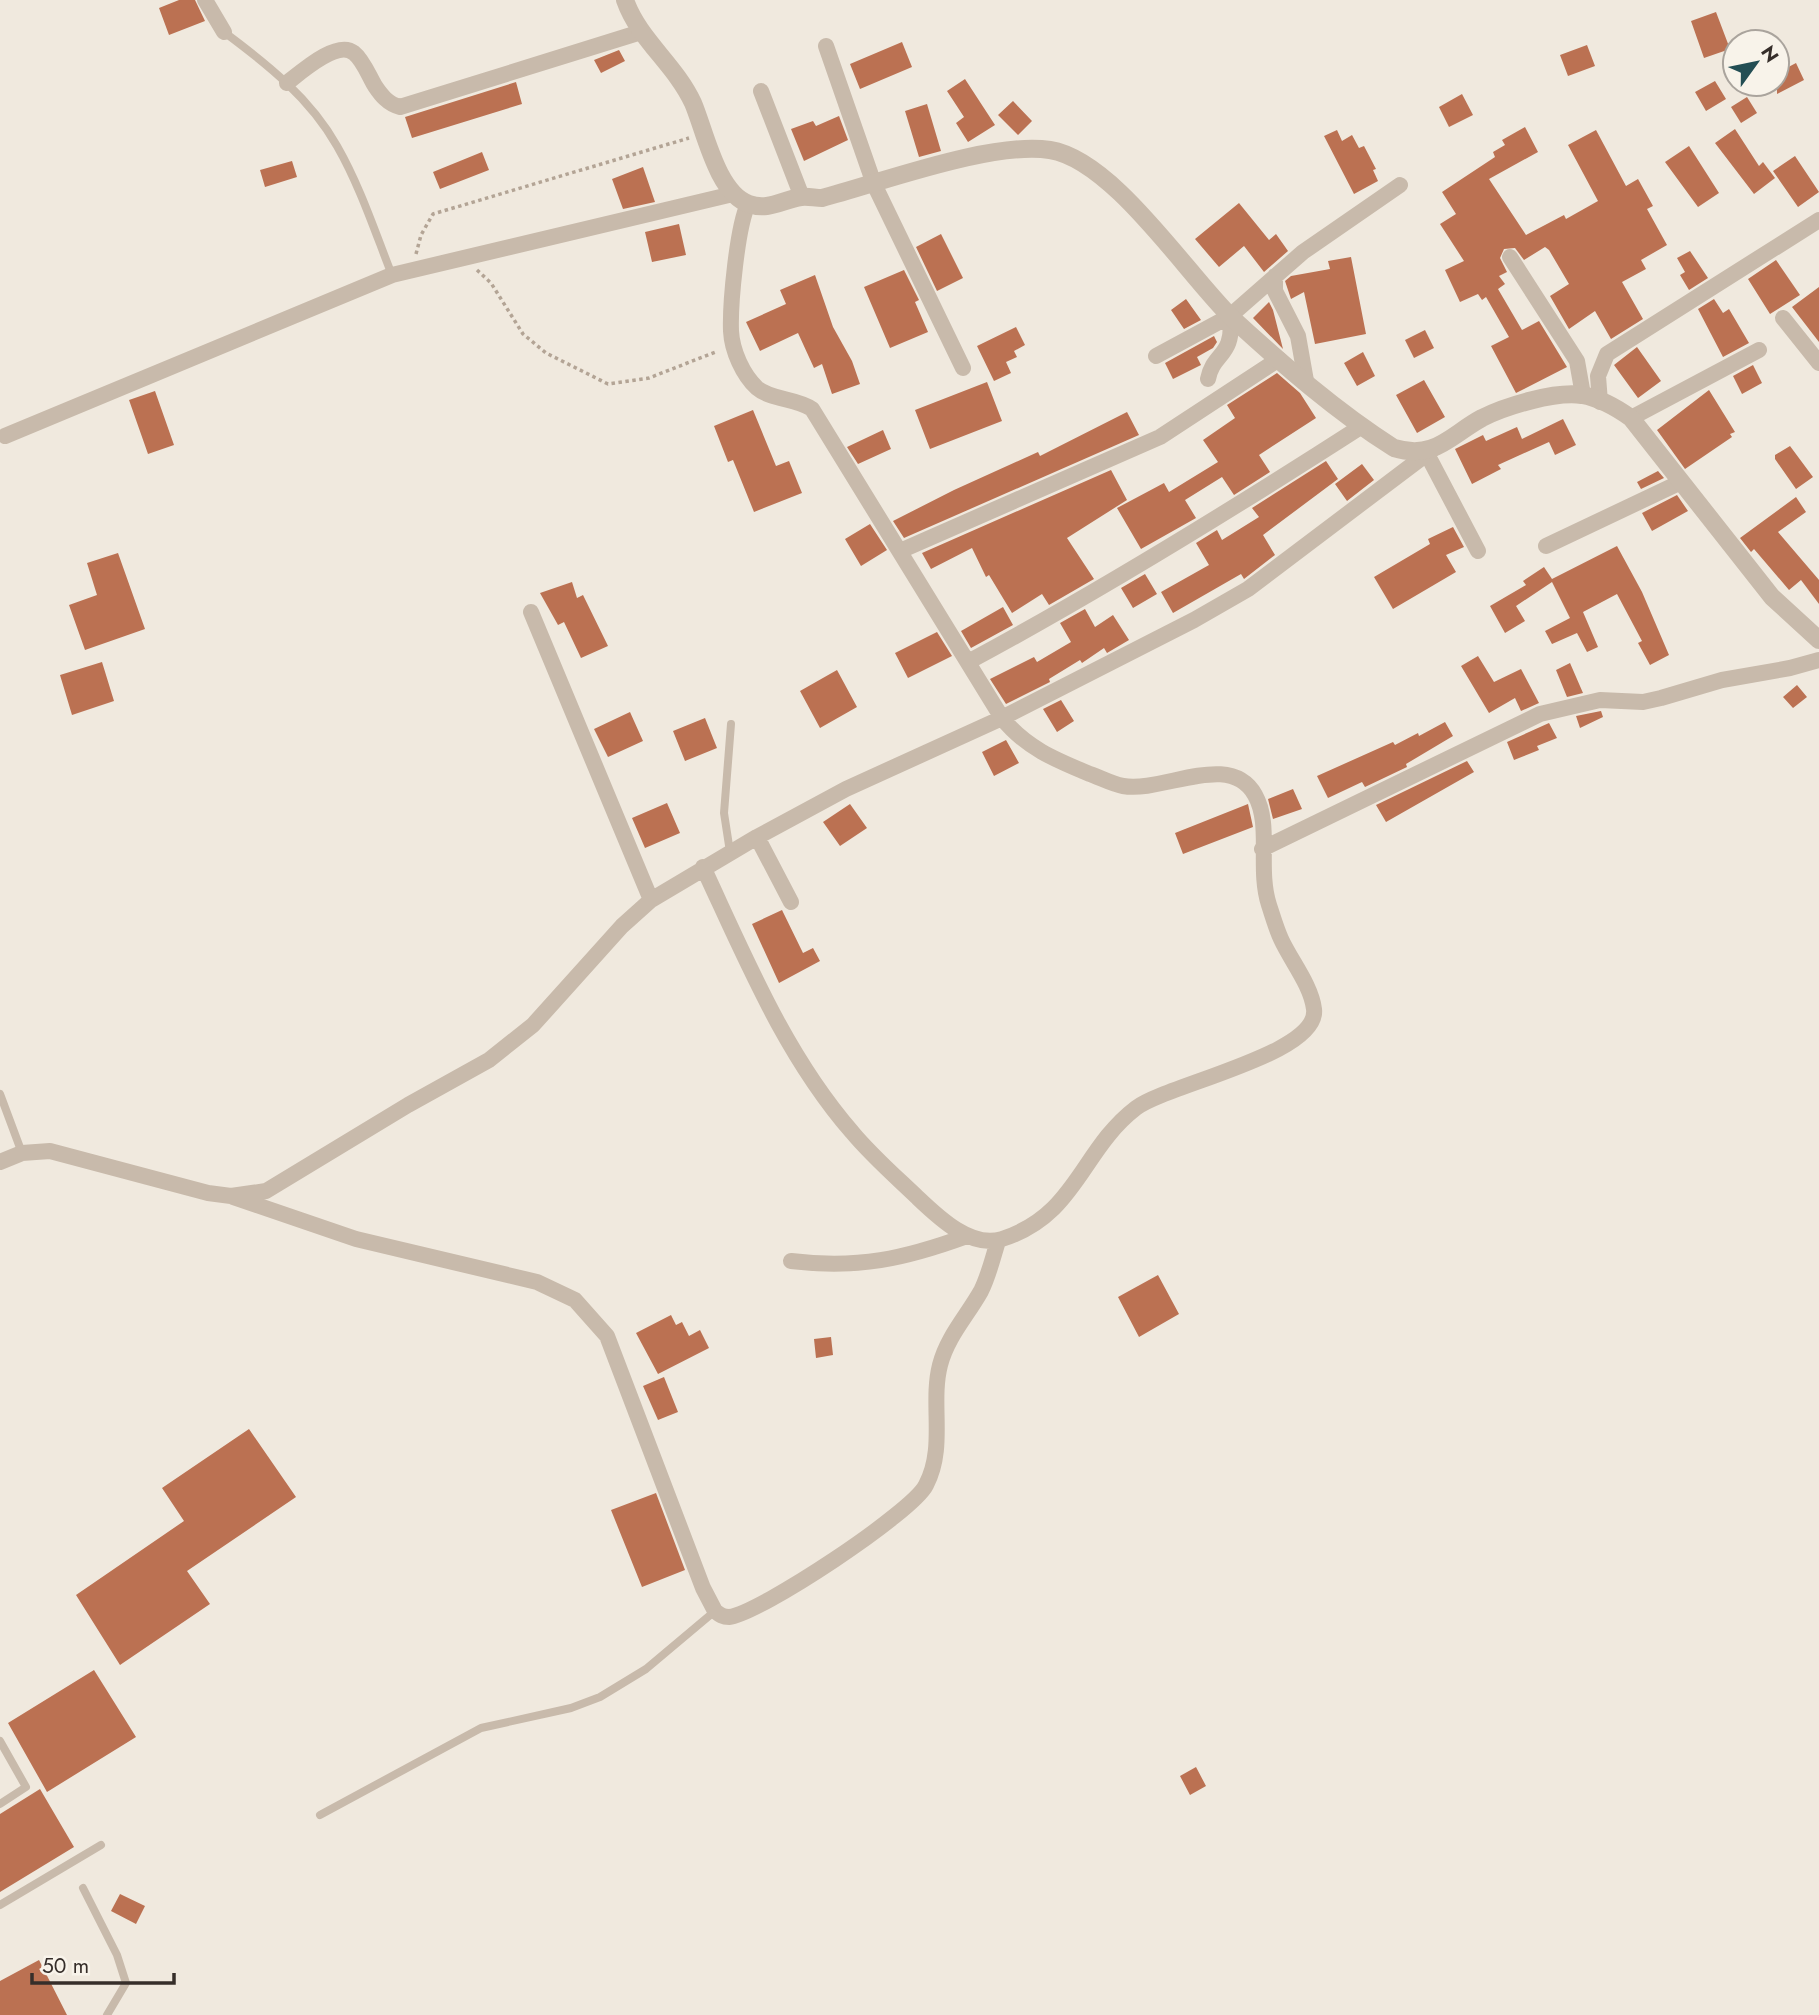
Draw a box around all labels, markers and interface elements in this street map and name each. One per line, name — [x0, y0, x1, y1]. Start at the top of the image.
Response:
north arrow — [1721, 28, 1791, 98]
text: N — [1754, 40, 1785, 68]
scale bar — [32, 1941, 173, 1985]
text: 50 m — [42, 1951, 89, 1981]

